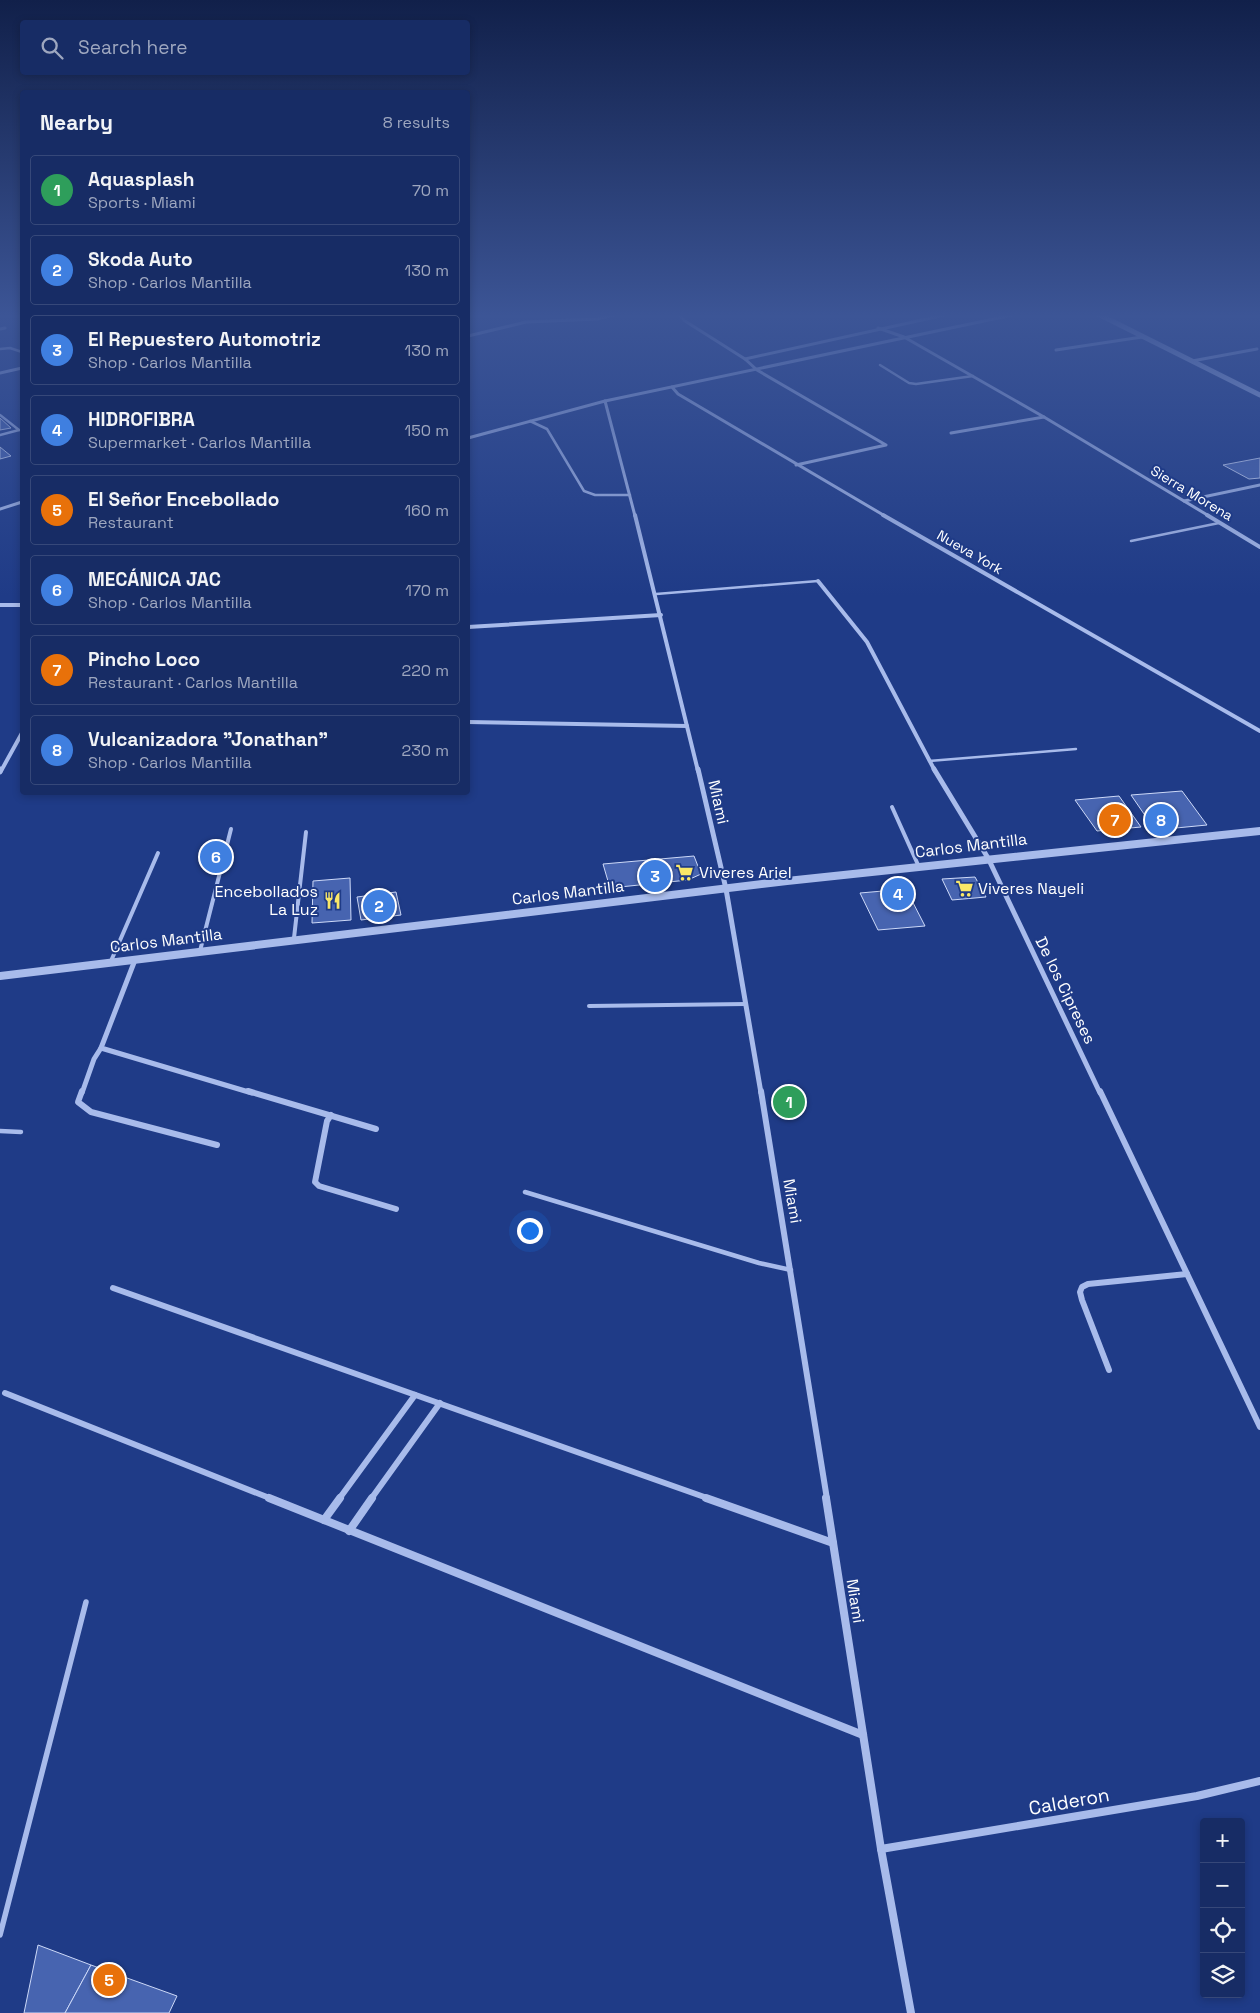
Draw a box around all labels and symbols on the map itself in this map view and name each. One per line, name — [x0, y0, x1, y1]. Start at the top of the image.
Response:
street label: Sierra Morena — [1148, 461, 1236, 525]
street label: Nueva York — [934, 526, 1007, 578]
street label: Miami — [703, 778, 734, 826]
pin: 7 — [1099, 801, 1131, 839]
pin: 8 — [1145, 801, 1177, 839]
street label: Carlos Mantilla — [914, 828, 1028, 863]
pin: 6 — [200, 838, 232, 876]
pin: 3 — [639, 857, 671, 895]
supermarket icon: Viveres Ariel — [675, 862, 695, 882]
place label: Viveres Ariel — [699, 862, 792, 883]
street label: Carlos Mantilla — [511, 875, 625, 910]
pin: 4 — [882, 875, 914, 913]
supermarket icon: Viveres Nayeli — [954, 878, 974, 898]
place label: Viveres Nayeli — [978, 878, 1084, 899]
place label: Encebollados La Luz — [215, 881, 318, 920]
pin: 2 — [363, 887, 395, 925]
restaurant icon: Encebollados La Luz — [322, 890, 342, 910]
street label: Carlos Mantilla — [109, 923, 223, 958]
street label: De los Cipreses — [1031, 933, 1101, 1047]
pin: 1 — [773, 1083, 805, 1121]
street label: Miami — [778, 1177, 807, 1225]
your location — [517, 1218, 543, 1244]
street label: Miami — [842, 1577, 869, 1625]
street label: Calderon — [1027, 1782, 1111, 1821]
pin: 5 — [93, 1961, 125, 1999]

